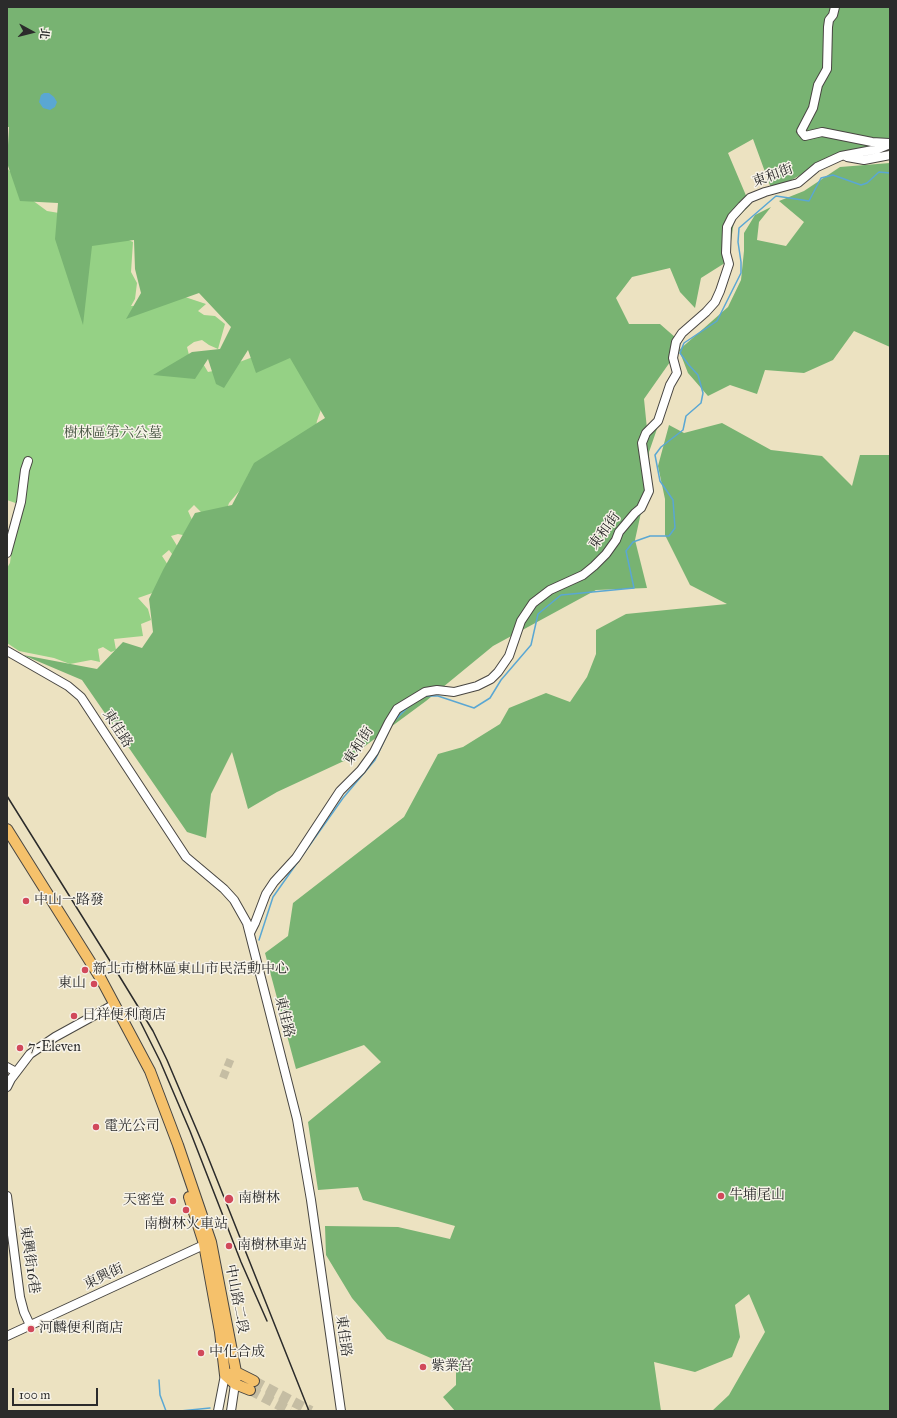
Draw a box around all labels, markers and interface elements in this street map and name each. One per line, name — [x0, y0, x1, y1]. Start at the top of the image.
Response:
north arrow — [12, 12, 52, 52]
text: 北 — [37, 27, 52, 40]
street label: 東和街 — [750, 161, 796, 191]
park label: 樹林區第六公墓 — [64, 426, 162, 442]
street label: 東和街 — [586, 509, 624, 553]
street label: 東佳路 — [99, 707, 135, 751]
street label: 東和街 — [341, 724, 377, 768]
place label: 中山一路發 — [34, 893, 104, 909]
marker: 中山一路發 — [21, 896, 31, 906]
place label: 新北市樹林區東山市民活動中心 — [93, 962, 289, 978]
marker: 新北市樹林區東山市民活動中心 — [80, 965, 90, 975]
place label: 東山 — [58, 976, 86, 992]
marker: 東山 — [89, 979, 99, 989]
street label: 東佳路 — [271, 995, 297, 1039]
place label: 日祥便利商店 — [82, 1008, 166, 1024]
marker: 日祥便利商店 — [69, 1011, 79, 1021]
place label: 7-Eleven — [28, 1040, 81, 1056]
marker: 7-Eleven — [15, 1043, 25, 1053]
place label: 電光公司 — [104, 1119, 160, 1135]
marker: 電光公司 — [91, 1122, 101, 1132]
place label: 牛埔尾山 — [729, 1188, 785, 1204]
place label: 南樹林 — [238, 1191, 280, 1207]
marker: 牛埔尾山 — [716, 1191, 726, 1201]
place label: 天密堂 — [123, 1193, 165, 1209]
marker: 南樹林 — [223, 1193, 235, 1205]
marker: 天密堂 — [168, 1196, 178, 1206]
marker: 南樹林火車站 — [181, 1205, 191, 1215]
place label: 南樹林火車站 — [144, 1217, 228, 1233]
street label: 東興街16巷 — [16, 1225, 42, 1295]
place label: 南樹林車站 — [237, 1238, 307, 1254]
marker: 南樹林車站 — [224, 1241, 234, 1251]
street label: 東興街 — [81, 1261, 127, 1293]
street label: 中山路二段 — [221, 1263, 251, 1335]
street label: 東佳路 — [332, 1314, 354, 1358]
place label: 河麟便利商店 — [39, 1321, 123, 1337]
marker: 河麟便利商店 — [26, 1324, 36, 1334]
place label: 中化合成 — [209, 1345, 265, 1361]
marker: 中化合成 — [196, 1348, 206, 1358]
place label: 紫業宮 — [431, 1359, 473, 1375]
marker: 紫業宮 — [418, 1362, 428, 1372]
scale bar — [14, 1380, 100, 1406]
text: 100 m — [19, 1388, 50, 1402]

